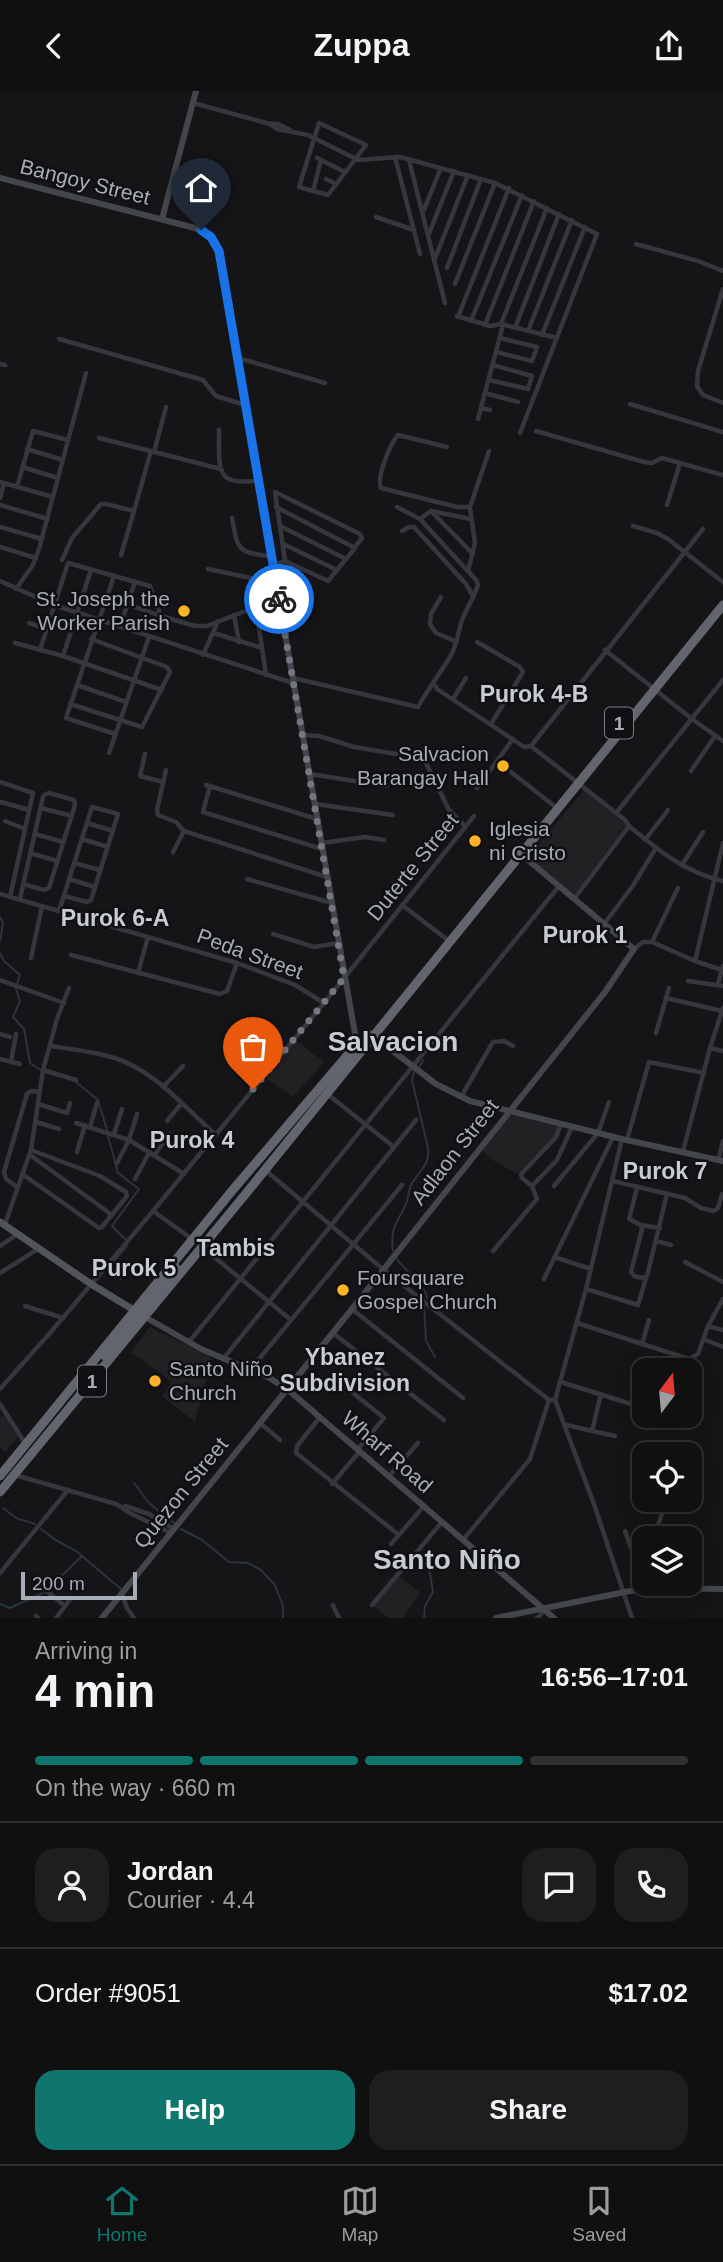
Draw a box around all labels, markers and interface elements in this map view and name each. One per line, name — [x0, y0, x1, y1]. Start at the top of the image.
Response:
icon: back — [35, 27, 73, 65]
text: Zuppa — [314, 27, 409, 63]
icon: share — [650, 27, 688, 65]
street label: Bangoy Street — [18, 154, 153, 209]
pin — [171, 158, 231, 230]
icon: home — [182, 169, 220, 207]
courier — [244, 564, 314, 634]
icon: bike — [260, 580, 298, 618]
place label: St. Joseph the Worker Parish — [36, 587, 170, 634]
marker: St. Joseph the Worker Parish — [176, 603, 192, 619]
district label: Purok 4-B — [480, 681, 588, 707]
road number: 1 — [605, 708, 633, 739]
place label: Salvacion Barangay Hall — [357, 742, 489, 789]
marker: Salvacion Barangay Hall — [495, 758, 511, 774]
street label: Duterte Street — [363, 809, 463, 925]
place label: Iglesia ni Cristo — [489, 817, 566, 864]
marker: Iglesia ni Cristo — [467, 833, 483, 849]
district label: Purok 6-A — [61, 905, 169, 931]
district label: Purok 1 — [543, 922, 627, 948]
street label: Peda Street — [194, 924, 306, 983]
pin — [223, 1017, 283, 1089]
district label: Salvacion — [328, 1026, 458, 1057]
icon: bag — [234, 1028, 272, 1066]
street label: Adlaon Street — [406, 1094, 503, 1209]
district label: Purok 4 — [150, 1127, 234, 1153]
district label: Purok 7 — [623, 1158, 707, 1184]
district label: Tambis — [197, 1235, 275, 1261]
district label: Purok 5 — [92, 1255, 176, 1281]
place label: Foursquare Gospel Church — [357, 1266, 497, 1313]
marker: Foursquare Gospel Church — [335, 1282, 351, 1298]
district label: Ybanez Subdivision — [280, 1344, 410, 1396]
place label: Santo Niño Church — [169, 1357, 273, 1404]
north arrow — [632, 1358, 702, 1428]
map controls — [632, 1358, 702, 1596]
road number: 1 — [78, 1365, 106, 1397]
marker: Santo Niño Church — [147, 1373, 163, 1389]
street label: Wharf Road — [338, 1406, 437, 1497]
street label: Quezon Street — [129, 1433, 232, 1553]
button: locate — [632, 1442, 702, 1512]
button: layers — [632, 1526, 702, 1596]
district label: Santo Niño — [373, 1544, 521, 1575]
scale bar — [21, 1569, 136, 1601]
text: 200 m — [32, 1573, 85, 1594]
text: Arriving in — [35, 1638, 137, 1664]
text: 16:56–17:01 — [541, 1662, 688, 1692]
text: 4 min — [35, 1665, 155, 1717]
text: On the way · 660 m — [35, 1775, 236, 1801]
button: person — [35, 1848, 109, 1922]
button: chat — [522, 1848, 596, 1922]
button: phone — [614, 1848, 688, 1922]
text: Jordan — [127, 1856, 214, 1886]
text: Courier · 4.4 — [127, 1887, 255, 1913]
text: Order #9051 — [35, 1978, 181, 2008]
text: $17.02 — [608, 1978, 688, 2008]
button: Help — [35, 2070, 355, 2150]
button: Share — [369, 2070, 688, 2150]
tab: Home — [97, 2182, 147, 2246]
tab: Map — [341, 2182, 379, 2246]
tab: Saved — [572, 2182, 626, 2246]

